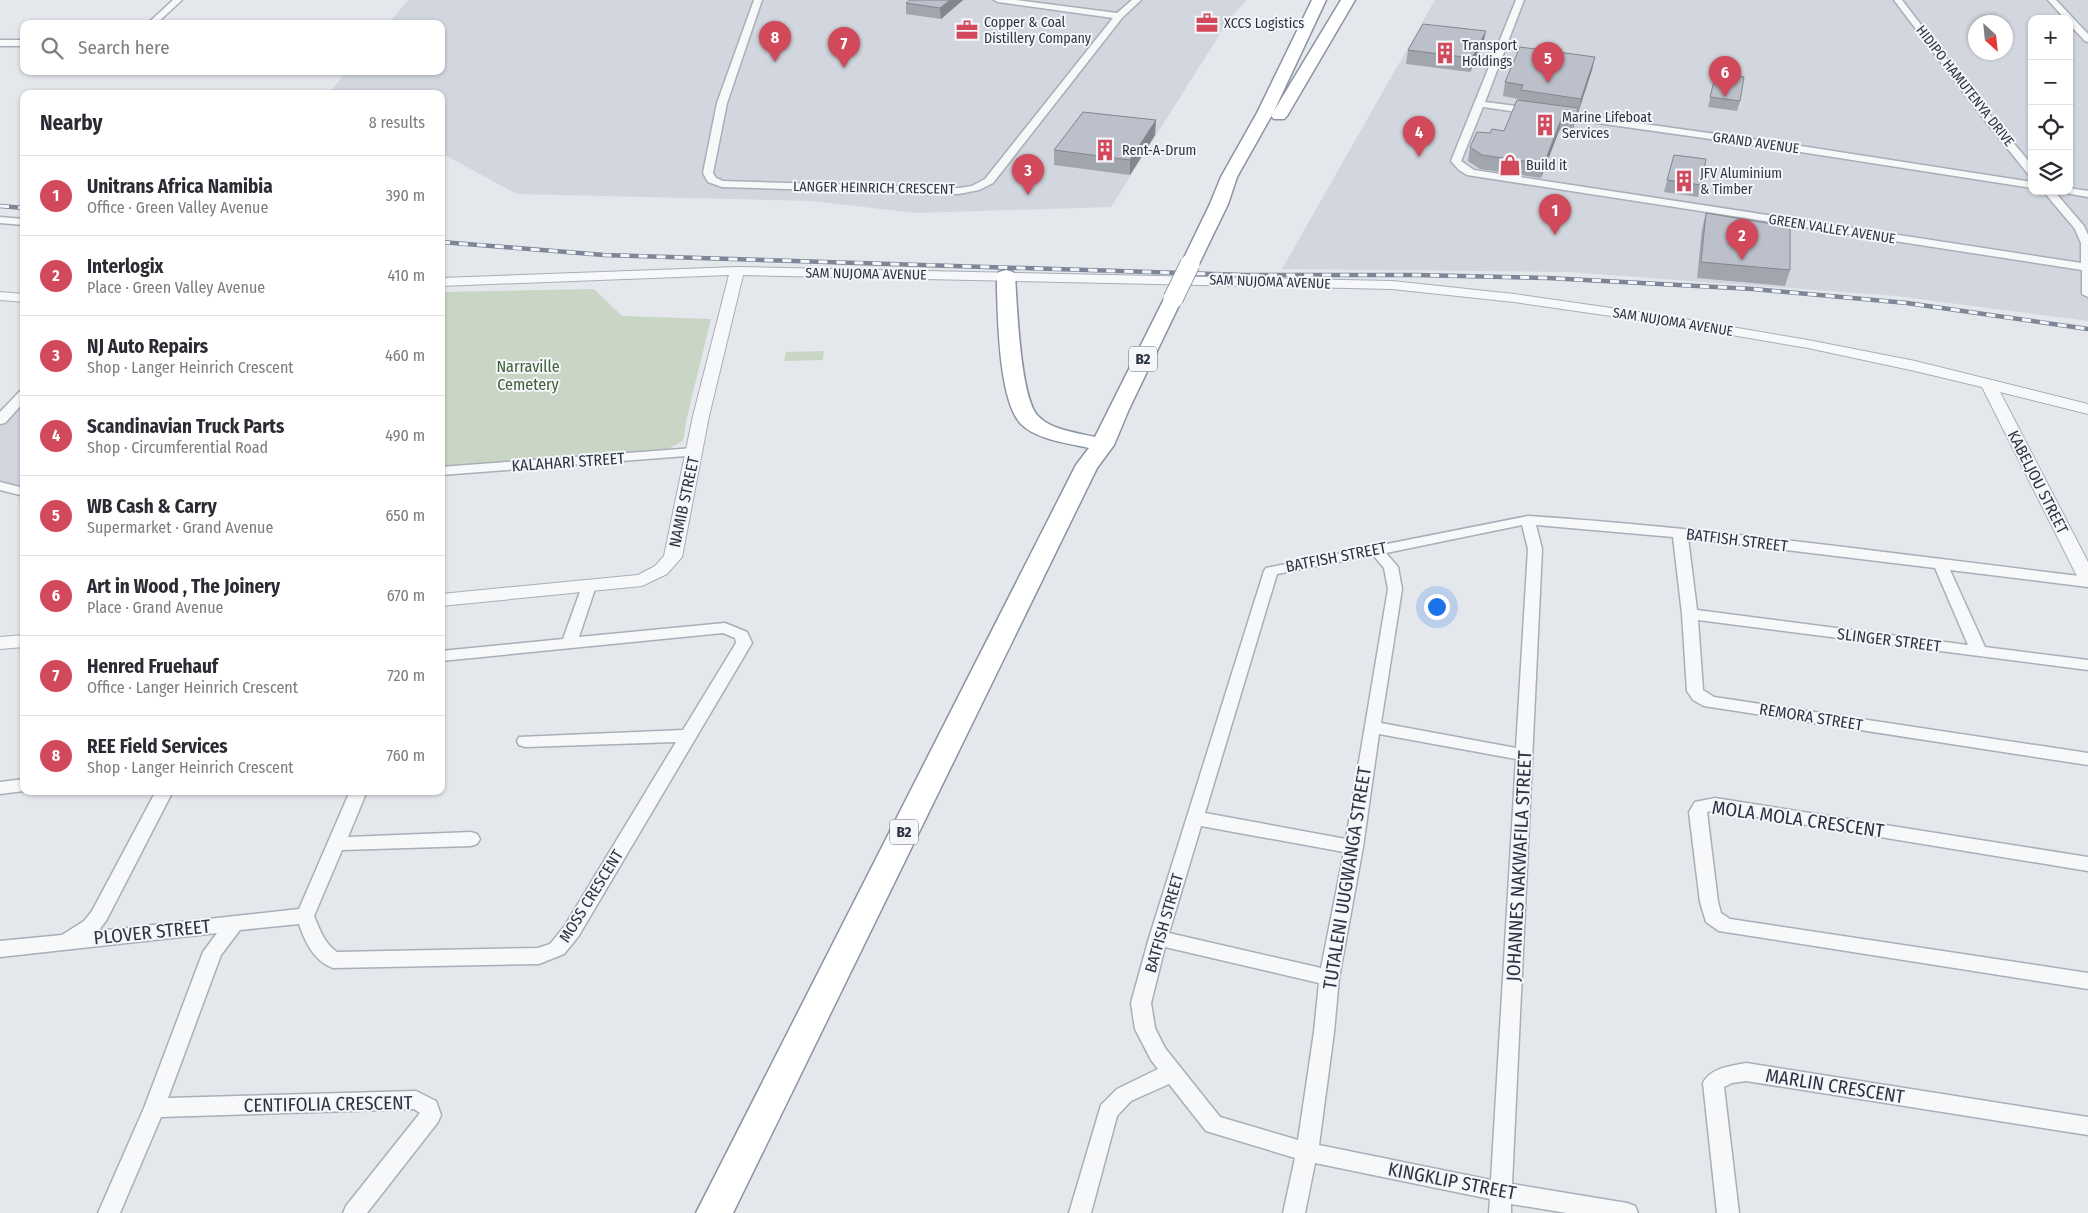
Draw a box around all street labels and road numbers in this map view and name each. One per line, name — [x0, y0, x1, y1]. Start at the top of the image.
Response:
street label: HIDIPO HAMUTENYA DRIVE — [1912, 22, 2018, 150]
street label: GRAND AVENUE — [1712, 129, 1801, 158]
street label: LANGER HEINRICH CRESCENT — [793, 178, 956, 198]
street label: GREEN VALLEY AVENUE — [1767, 211, 1897, 247]
street label: SAM NUJOMA AVENUE — [805, 264, 927, 284]
street label: SAM NUJOMA AVENUE — [1209, 271, 1331, 293]
street label: SAM NUJOMA AVENUE — [1612, 304, 1735, 340]
road number: B2 — [1129, 346, 1157, 372]
street label: KABELJOU STREET — [2004, 427, 2073, 537]
street label: KALAHARI STREET — [511, 449, 626, 475]
street label: NAMIB STREET — [665, 454, 703, 549]
street label: BATFISH STREET — [1685, 524, 1790, 556]
street label: BATFISH STREET — [1284, 538, 1389, 576]
street label: SLINGER STREET — [1836, 624, 1942, 656]
street label: REMORA STREET — [1758, 699, 1865, 735]
street label: JOHANNES NAKWAFILA STREET — [1501, 750, 1537, 982]
street label: TUTALENI UUGWANGA STREET — [1318, 765, 1376, 991]
street label: MOLA MOLA CRESCENT — [1711, 796, 1886, 842]
road number: B2 — [890, 820, 918, 844]
street label: MOSS CRESCENT — [555, 846, 627, 946]
street label: BATFISH STREET — [1141, 871, 1187, 975]
street label: PLOVER STREET — [92, 914, 212, 950]
street label: MARLIN CRESCENT — [1764, 1064, 1906, 1108]
street label: CENTIFOLIA CRESCENT — [243, 1091, 413, 1117]
street label: KINGKLIP STREET — [1386, 1157, 1518, 1205]

